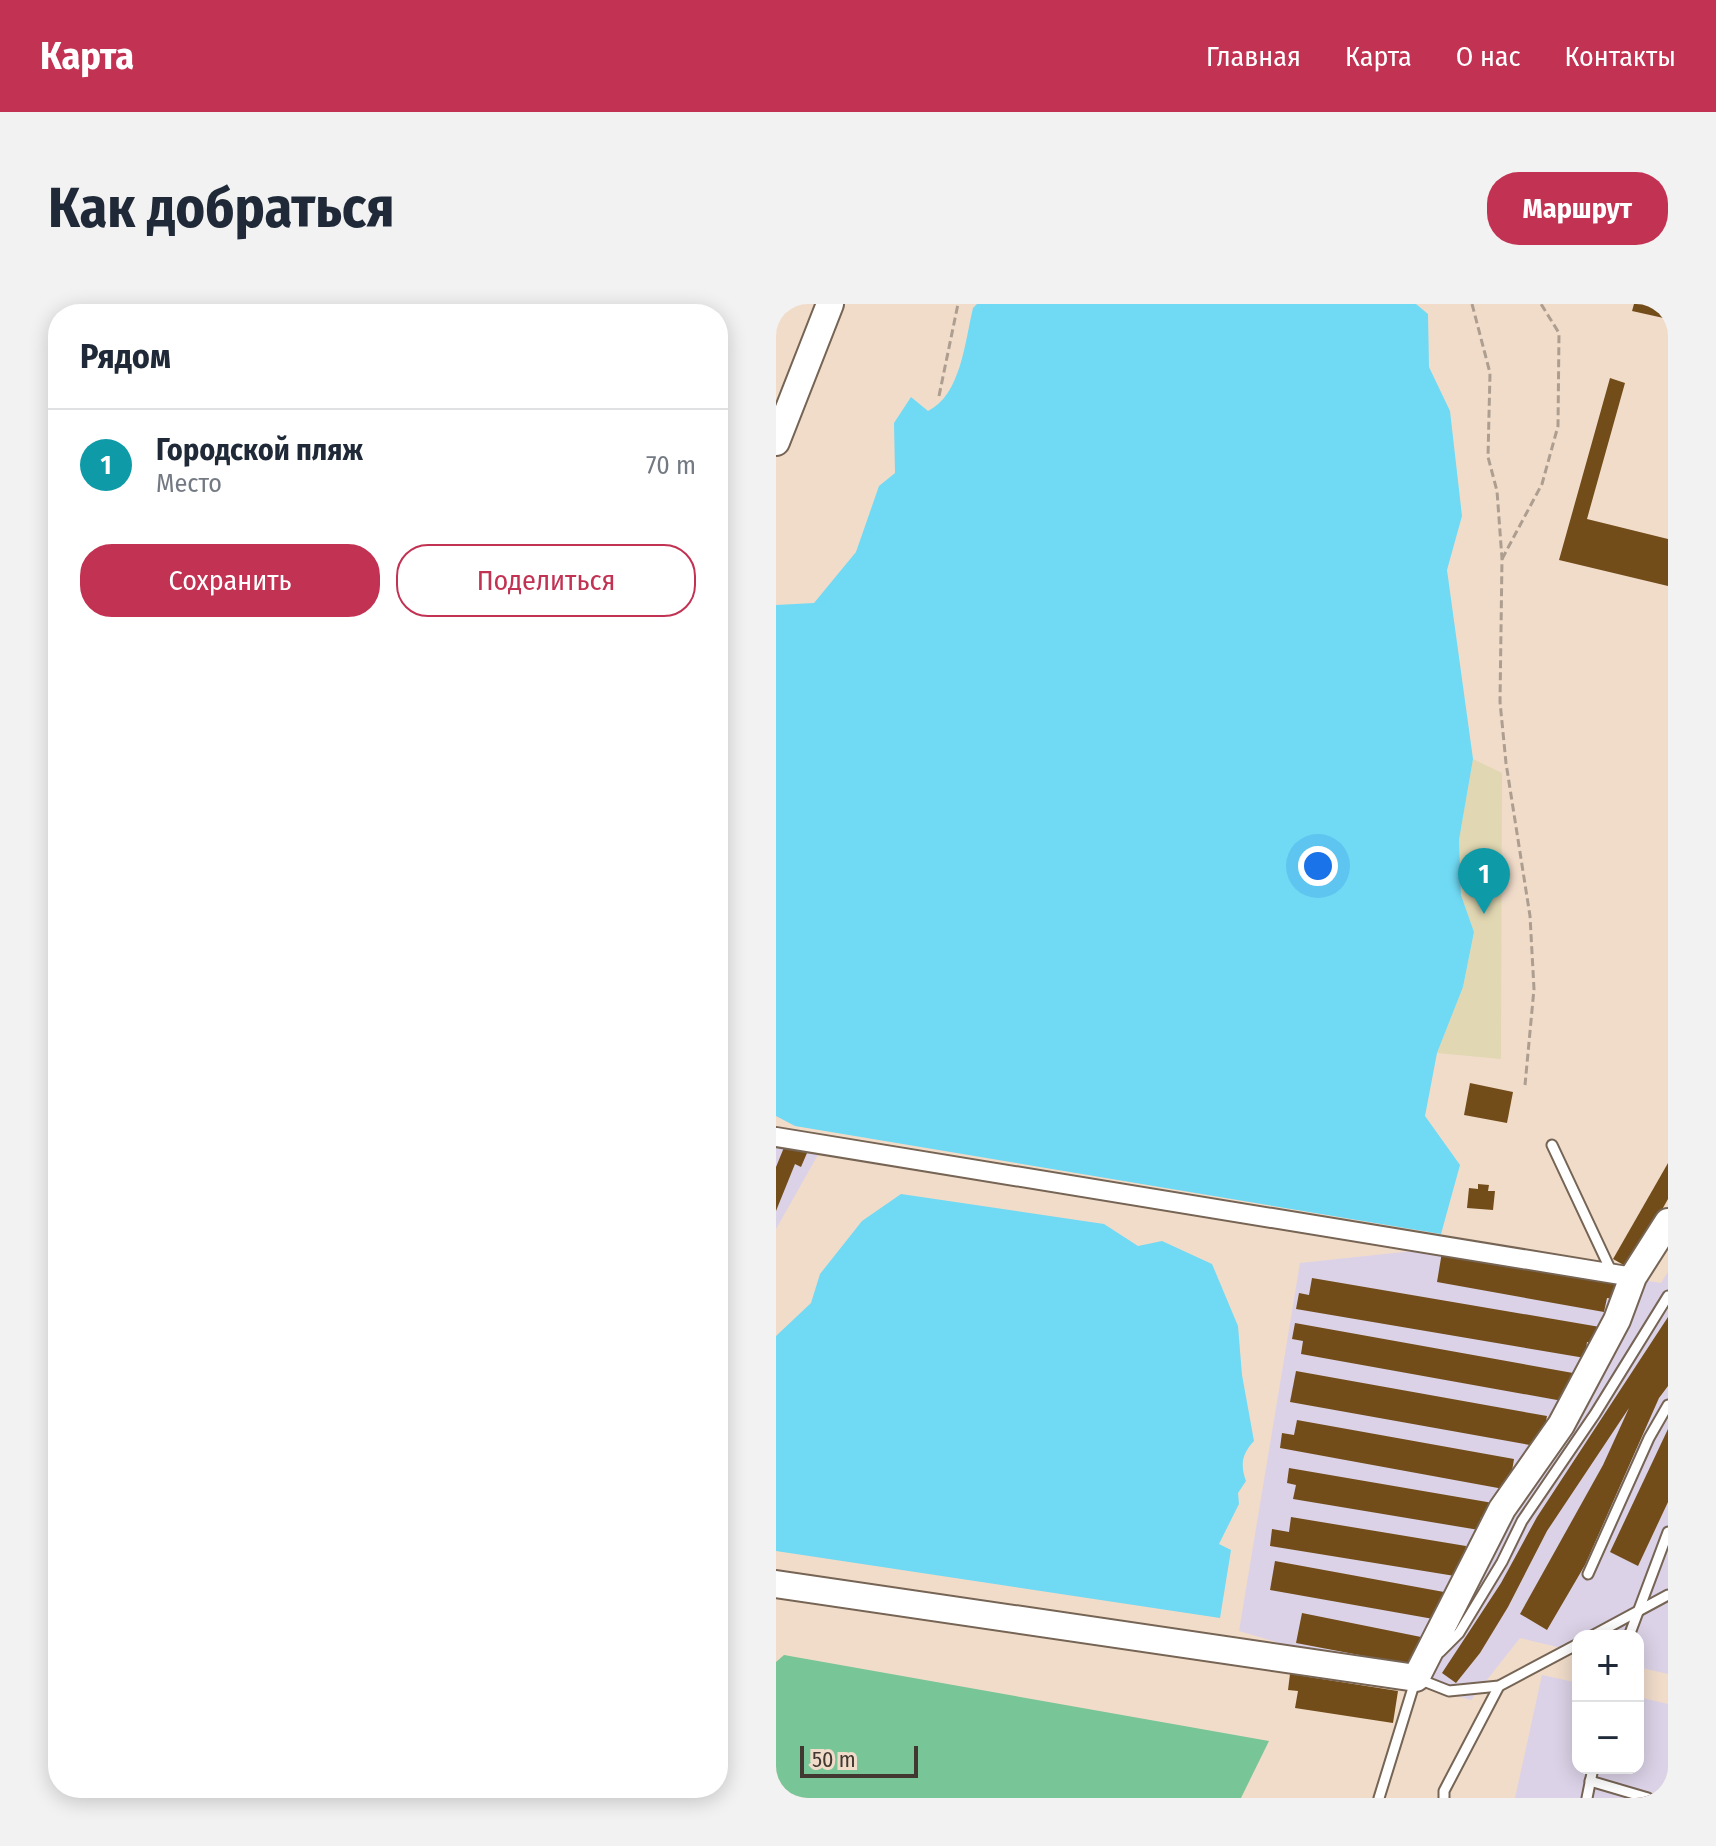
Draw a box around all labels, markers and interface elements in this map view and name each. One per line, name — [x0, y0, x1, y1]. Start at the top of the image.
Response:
text: Карта — [40, 33, 134, 79]
text: Главная — [1206, 40, 1301, 73]
text: Карта — [1345, 40, 1412, 73]
text: О нас — [1456, 40, 1521, 73]
text: Контакты — [1565, 40, 1676, 73]
button: Маршрут — [1487, 172, 1668, 245]
text: Как добраться — [48, 175, 394, 242]
text: Рядом — [80, 336, 171, 377]
text: Городской пляж — [156, 432, 363, 468]
text: 1 — [101, 450, 112, 481]
text: 70 m — [646, 450, 696, 481]
text: Место — [156, 468, 222, 499]
button: Сохранить — [80, 544, 380, 617]
button: Поделиться — [396, 544, 696, 617]
your location — [1298, 846, 1338, 886]
pin: 1 — [1458, 848, 1510, 914]
map controls — [1572, 1630, 1644, 1774]
button: + — [1572, 1630, 1644, 1702]
button: − — [1572, 1702, 1644, 1774]
scale bar — [800, 1742, 918, 1778]
text: 50 m — [812, 1746, 856, 1773]

